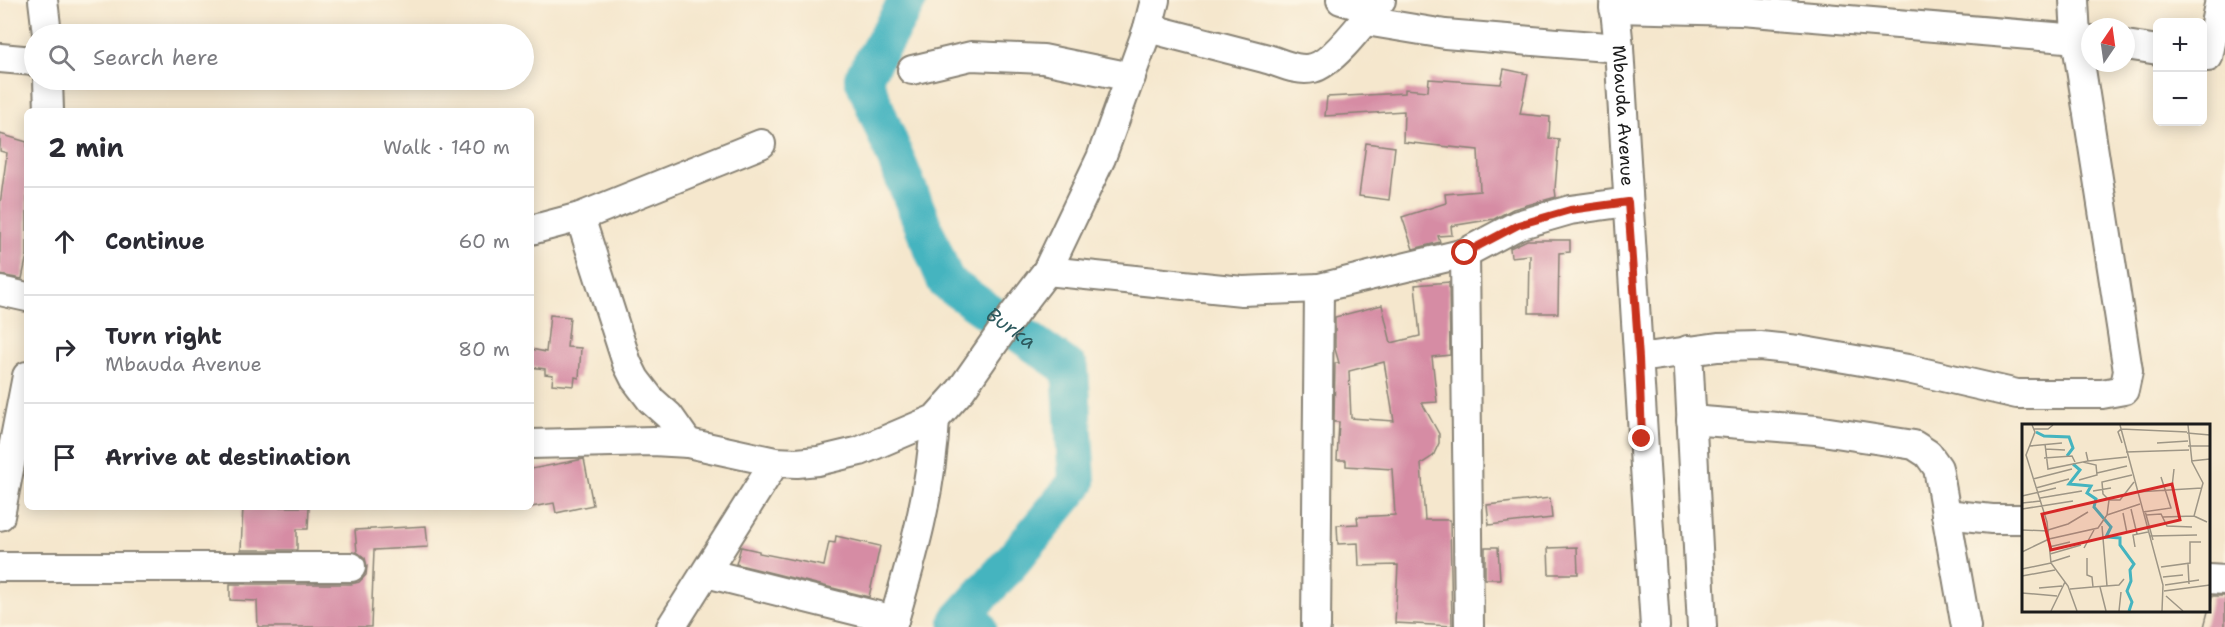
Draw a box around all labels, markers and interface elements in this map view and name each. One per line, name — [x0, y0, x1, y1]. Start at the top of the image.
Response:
north arrow — [2081, 18, 2135, 72]
map controls — [2153, 18, 2207, 126]
button: + — [2153, 18, 2207, 72]
search box — [24, 24, 534, 90]
icon: search — [45, 41, 78, 74]
text: Search here — [93, 43, 219, 72]
street label: Mbauda Avenue — [1607, 44, 1640, 187]
button: − — [2153, 72, 2207, 126]
text: 2 min — [48, 130, 124, 165]
text: Walk · 140 m — [383, 134, 510, 160]
icon: ahead — [48, 225, 81, 258]
text: Continue — [105, 227, 205, 256]
text: 60 m — [458, 228, 510, 254]
route start — [1451, 239, 1477, 265]
water label: Burka — [981, 301, 1042, 354]
text: Turn right — [105, 322, 222, 351]
icon: right — [48, 333, 81, 366]
text: 80 m — [458, 336, 510, 362]
text: Mbauda Avenue — [105, 351, 262, 377]
inset map — [2022, 424, 2210, 612]
route end — [1628, 425, 1654, 451]
icon: arrive — [48, 441, 81, 474]
text: Arrive at destination — [105, 443, 351, 472]

